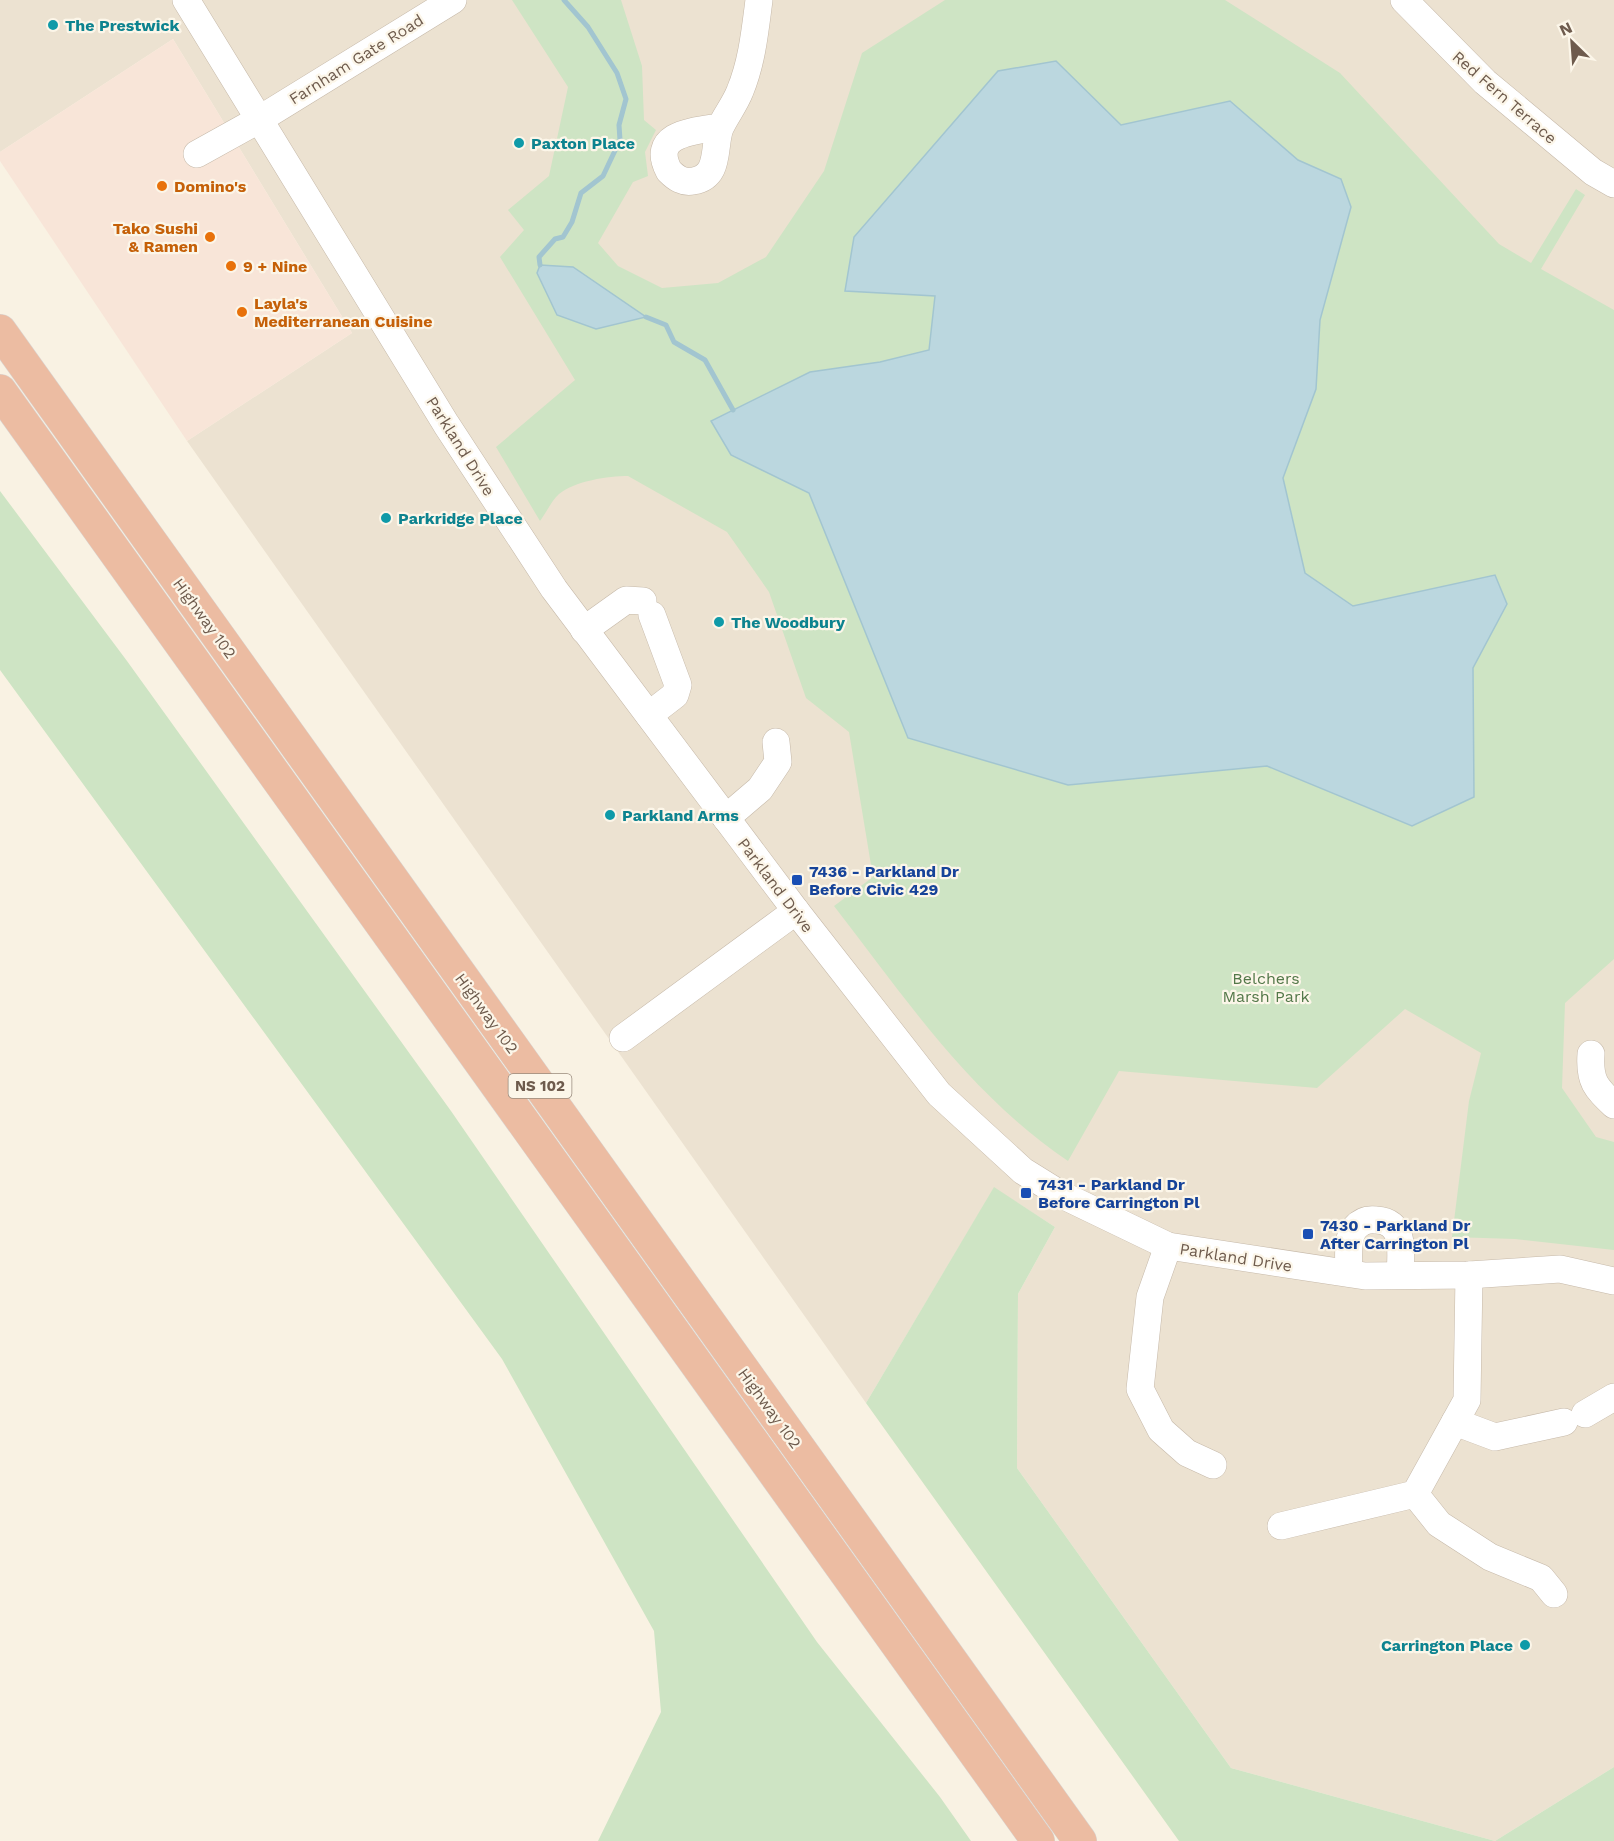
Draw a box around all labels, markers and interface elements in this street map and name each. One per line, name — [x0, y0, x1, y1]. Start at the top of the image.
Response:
street label: Farnham Gate Road — [286, 10, 427, 109]
north arrow — [1542, 12, 1602, 72]
place label: The Prestwick — [65, 16, 179, 35]
marker: The Prestwick — [46, 18, 60, 32]
text: N — [1556, 18, 1575, 40]
street label: Red Fern Terrace — [1449, 47, 1561, 148]
place label: Paxton Place — [531, 134, 635, 153]
marker: Paxton Place — [512, 136, 526, 150]
place label: Domino's — [174, 177, 247, 196]
marker: Domino's — [155, 179, 169, 193]
place label: Tako Sushi & Ramen — [113, 219, 198, 256]
marker: Tako Sushi & Ramen — [203, 230, 217, 244]
place label: 9 + Nine — [243, 257, 307, 276]
marker: 9 + Nine — [224, 259, 238, 273]
place label: Layla's Mediterranean Cuisine — [254, 294, 432, 331]
marker: Layla's Mediterranean Cuisine — [235, 305, 249, 319]
street label: Parkland Drive — [422, 393, 499, 499]
place label: Parkridge Place — [398, 509, 523, 528]
marker: Parkridge Place — [379, 511, 393, 525]
street label: Highway 102 — [169, 574, 240, 662]
place label: The Woodbury — [731, 613, 846, 632]
marker: The Woodbury — [712, 615, 726, 629]
place label: Parkland Arms — [622, 806, 739, 825]
marker: Parkland Arms — [603, 808, 617, 822]
street label: Parkland Drive — [734, 834, 817, 936]
place label: 7436 - Parkland Dr Before Civic 429 — [809, 862, 959, 899]
marker: 7436 - Parkland Dr Before Civic 429 — [790, 873, 804, 887]
street label: Highway 102 — [451, 969, 522, 1057]
park label: Belchers Marsh Park — [1222, 969, 1310, 1006]
road number: NS 102 — [508, 1074, 572, 1098]
place label: 7431 - Parkland Dr Before Carrington Pl — [1038, 1175, 1200, 1212]
marker: 7431 - Parkland Dr Before Carrington Pl — [1019, 1186, 1033, 1200]
place label: 7430 - Parkland Dr After Carrington Pl — [1320, 1216, 1470, 1253]
marker: 7430 - Parkland Dr After Carrington Pl — [1301, 1227, 1315, 1241]
street label: Parkland Drive — [1178, 1239, 1293, 1276]
street label: Highway 102 — [734, 1364, 805, 1452]
place label: Carrington Place — [1381, 1636, 1513, 1655]
marker: Carrington Place — [1518, 1638, 1532, 1652]

